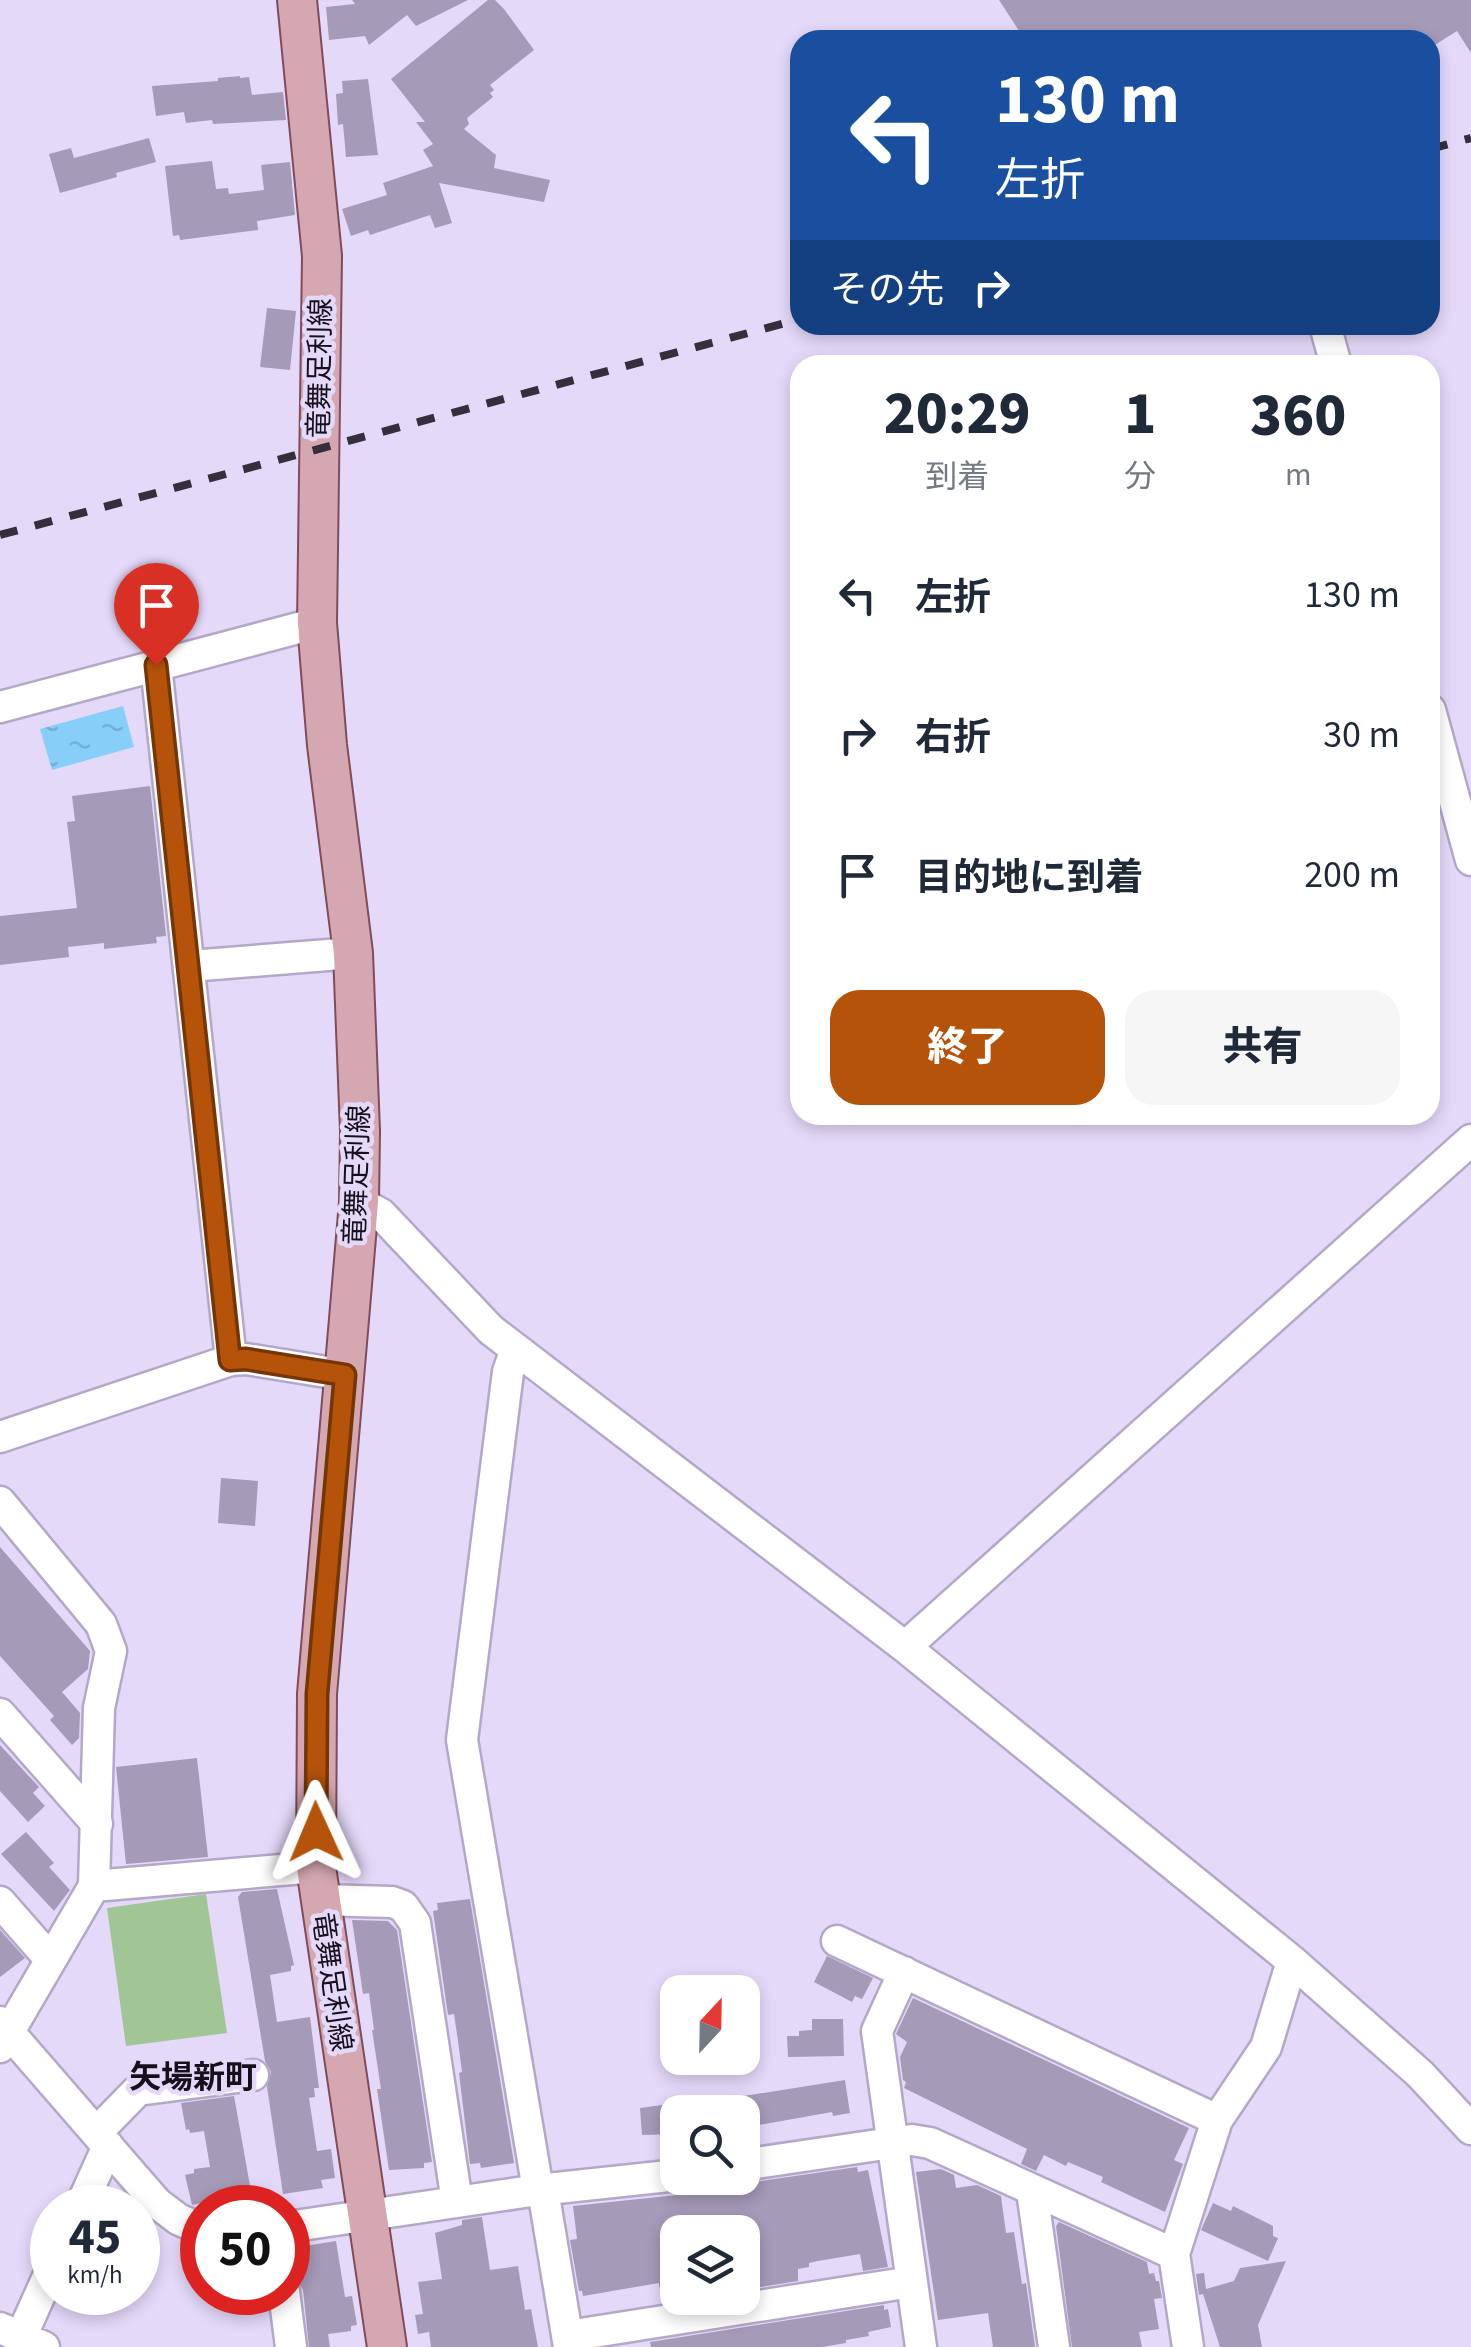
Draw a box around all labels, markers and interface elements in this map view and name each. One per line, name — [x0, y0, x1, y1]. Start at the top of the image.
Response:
text: 130 m — [995, 50, 1180, 150]
icon: left — [830, 70, 960, 200]
text: 左折 — [995, 149, 1085, 213]
icon: right — [964, 260, 1019, 315]
text: その先 — [830, 263, 944, 317]
street label: 竜舞足利線 — [299, 298, 341, 438]
text: 20:29 — [884, 372, 1031, 457]
text: 1 — [1124, 372, 1156, 457]
text: 360 — [1250, 374, 1346, 459]
text: m — [1285, 452, 1311, 498]
text: 到着 — [925, 454, 989, 500]
text: 分 — [1124, 454, 1156, 500]
pin — [114, 563, 199, 666]
icon: left — [830, 568, 885, 623]
text: 130 m — [1304, 568, 1400, 622]
text: 左折 — [915, 571, 991, 625]
icon: arrive — [129, 578, 184, 633]
icon: right — [830, 708, 885, 763]
text: 30 m — [1323, 708, 1400, 762]
text: 右折 — [915, 711, 991, 765]
icon: arrive — [830, 848, 885, 903]
text: 200 m — [1304, 848, 1400, 902]
text: 目的地に到着 — [915, 851, 1143, 905]
button: 終了 — [830, 990, 1105, 1105]
button: 共有 — [1125, 990, 1400, 1105]
street label: 竜舞足利線 — [335, 1104, 379, 1246]
position arrow — [264, 1780, 368, 1884]
street label: 竜舞足利線 — [302, 1910, 362, 2054]
north arrow — [660, 1975, 760, 2075]
map controls — [660, 1975, 760, 2315]
district label: 矢場新町 — [129, 2055, 257, 2101]
button: search — [660, 2095, 760, 2195]
speed limit sign: 50 — [180, 2185, 310, 2315]
text: 45 — [69, 2202, 121, 2273]
button: layers — [660, 2215, 760, 2315]
text: km/h — [67, 2257, 123, 2293]

